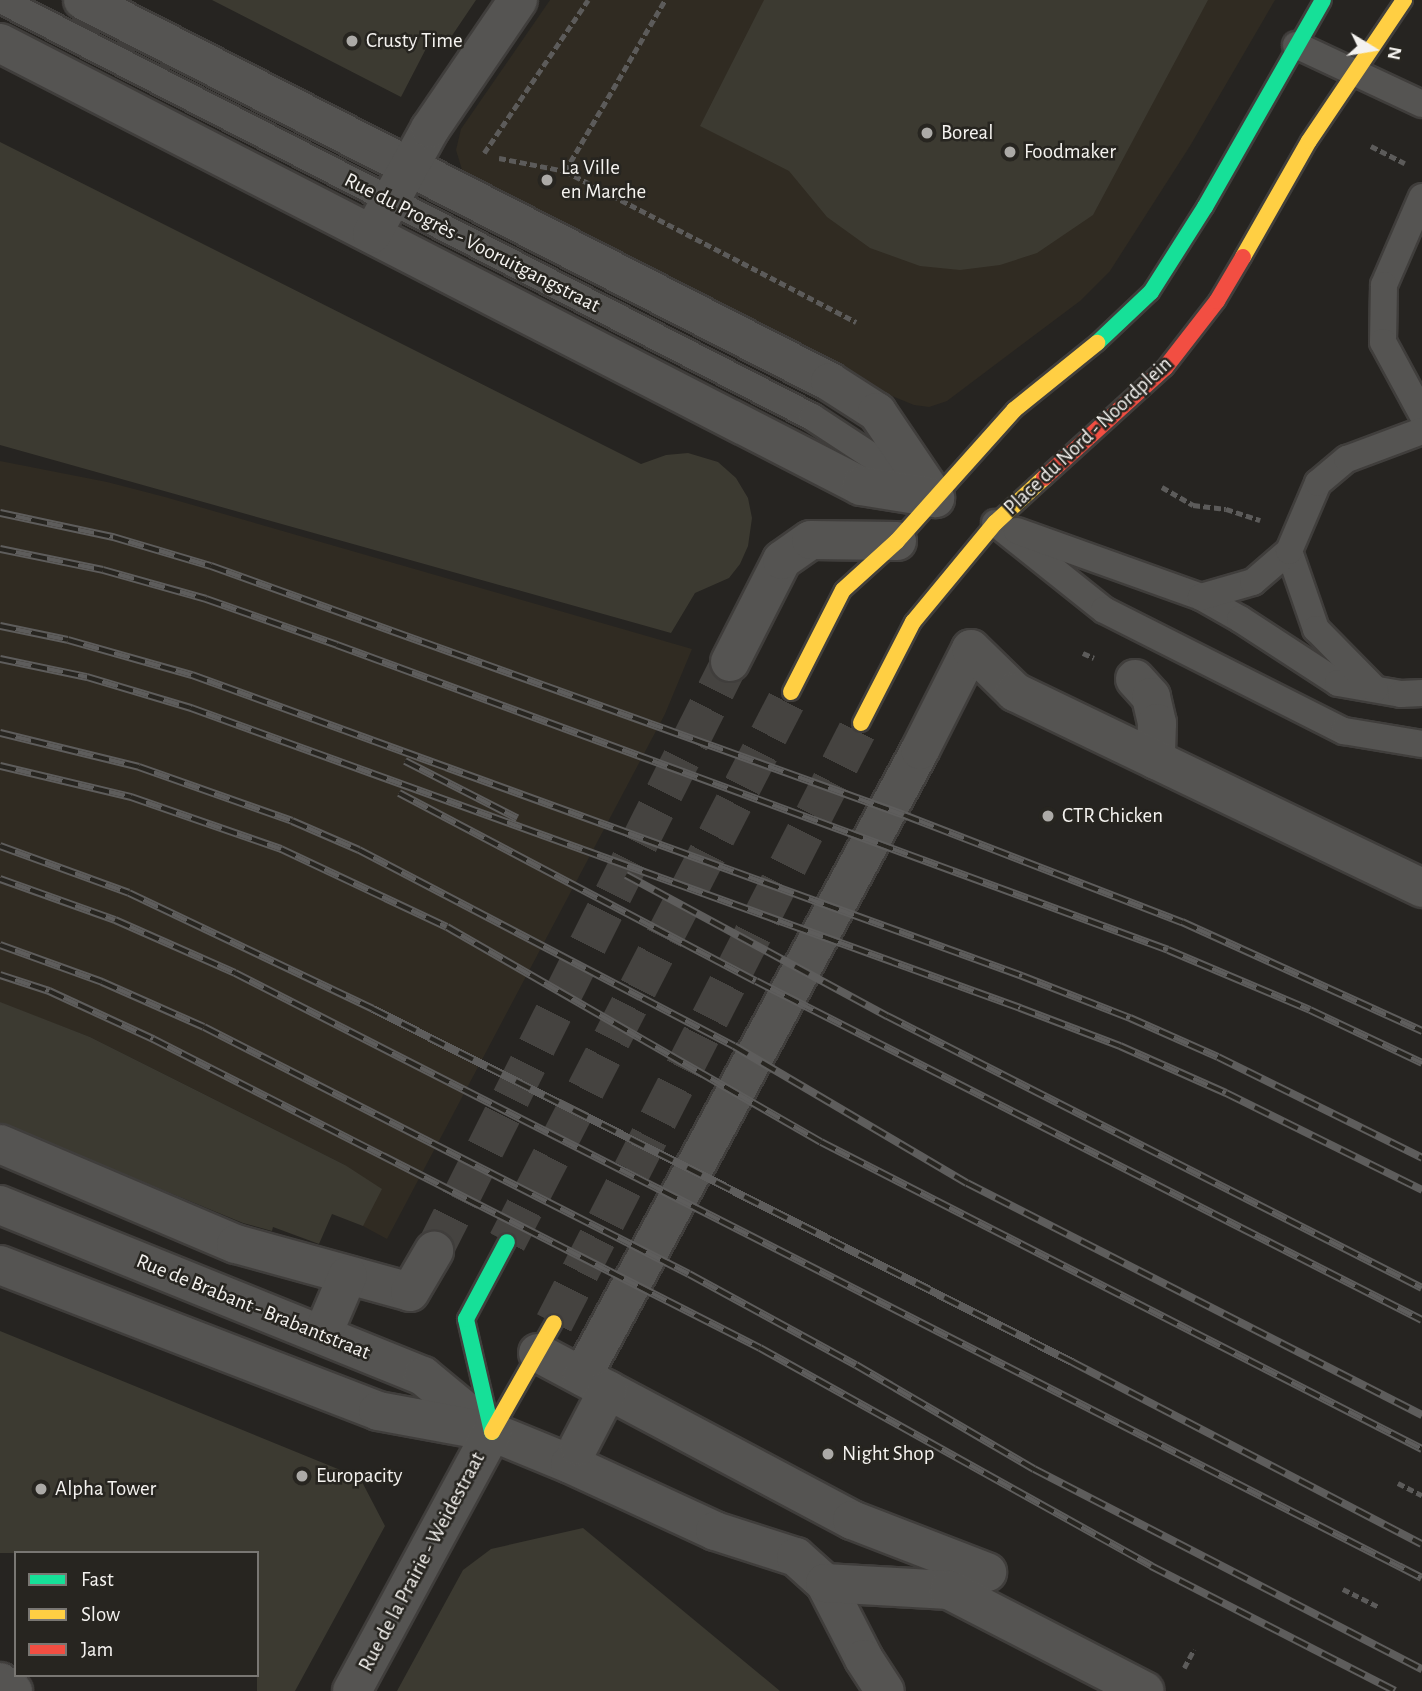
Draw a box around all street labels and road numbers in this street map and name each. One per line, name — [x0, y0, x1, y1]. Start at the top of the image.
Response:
street label: Rue du Progrès - Vooruitgangstraat — [340, 167, 604, 319]
street label: Place du Nord - Noordplein — [999, 352, 1177, 520]
street label: Rue de Brabant - Brabantstraat — [132, 1249, 374, 1365]
street label: Rue de la Prairie - Weidestraat — [353, 1448, 491, 1676]

